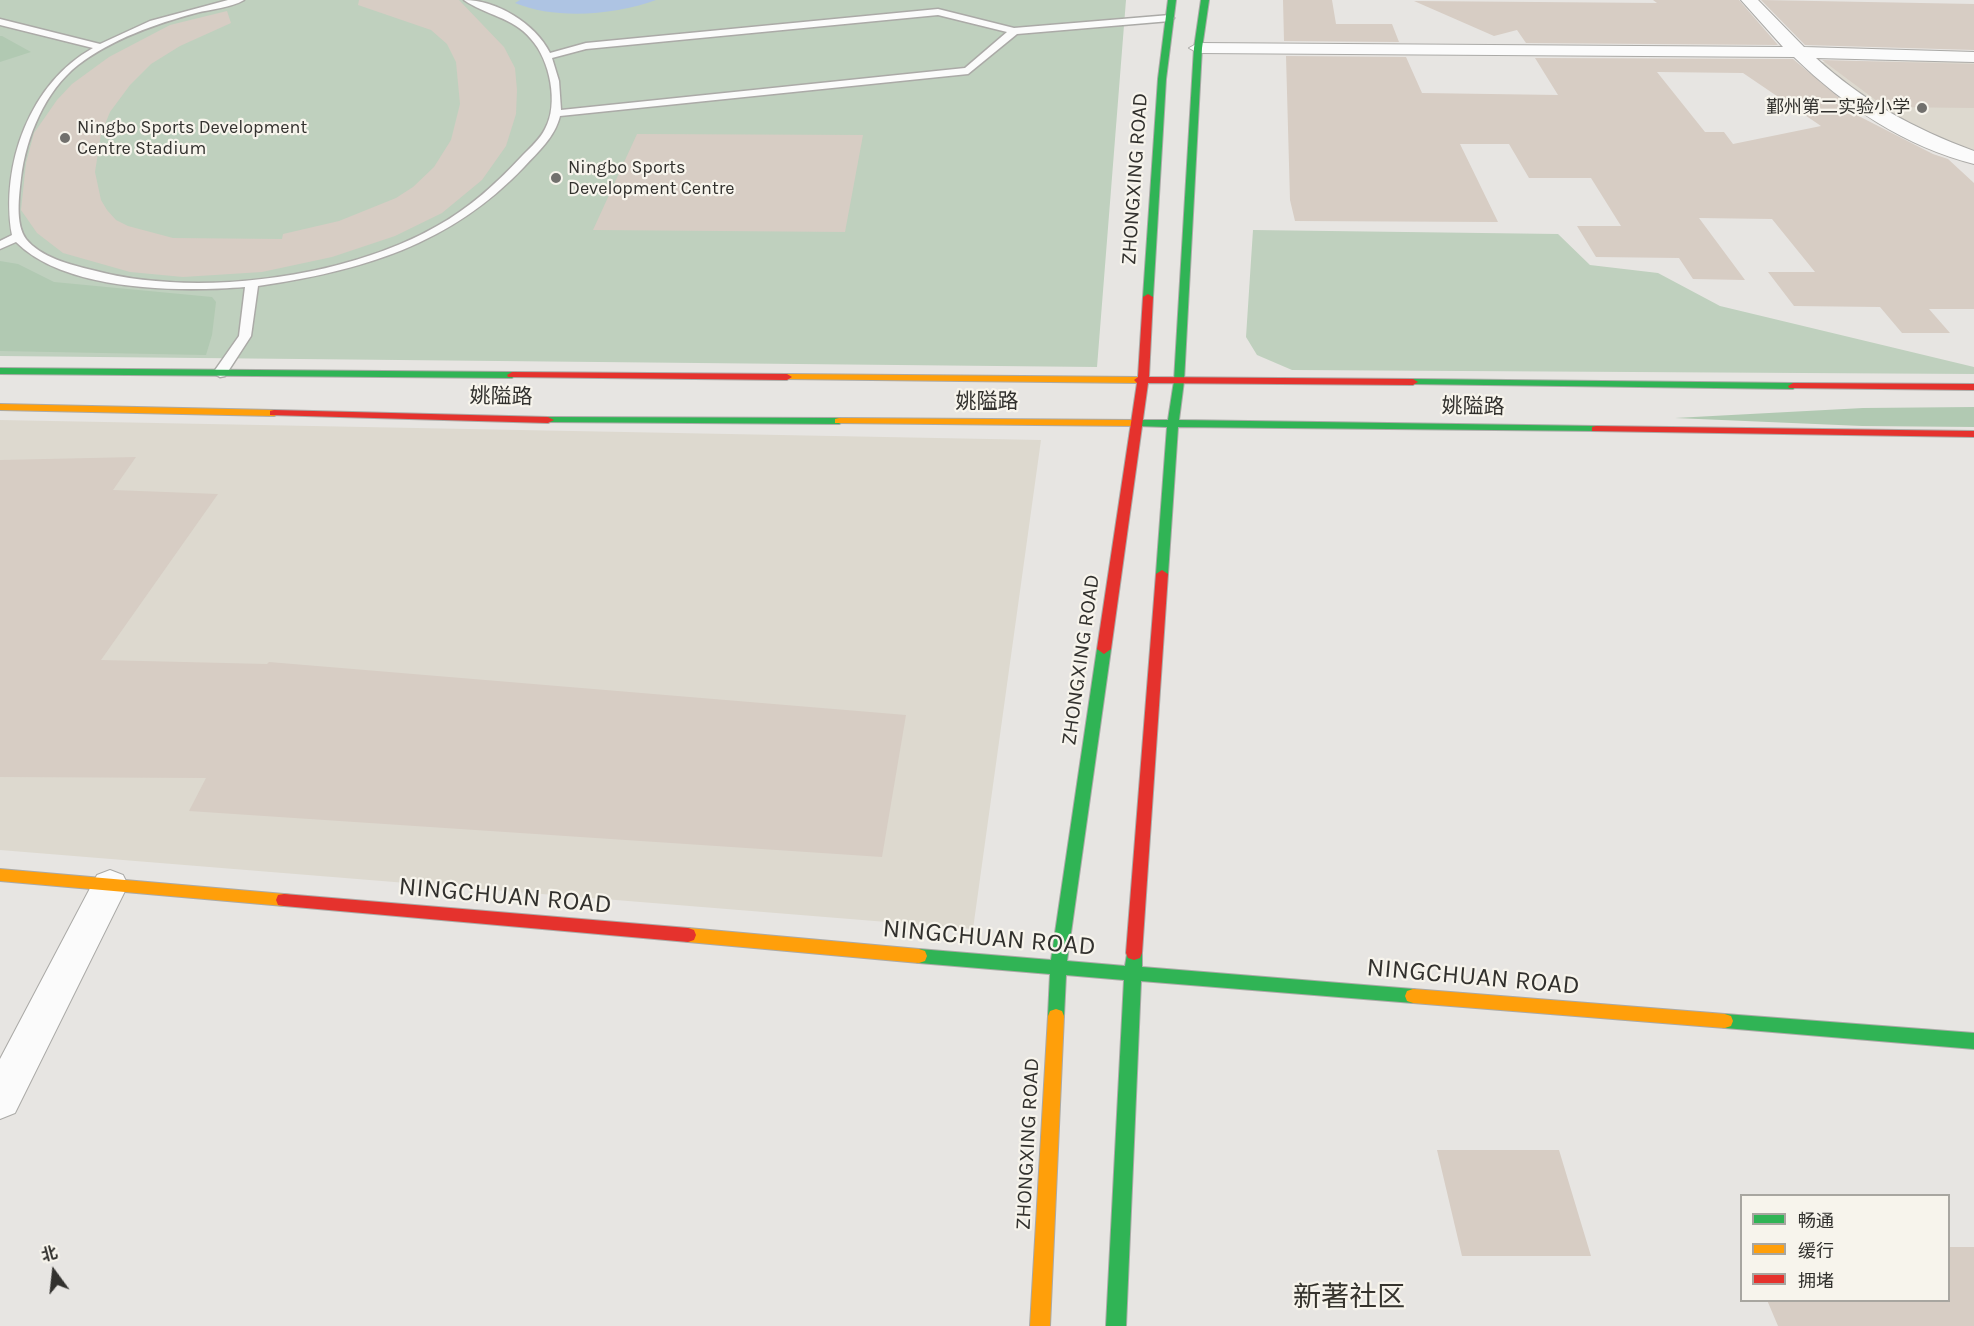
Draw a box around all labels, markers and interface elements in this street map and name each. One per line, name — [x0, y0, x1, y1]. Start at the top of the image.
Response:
street label: ZHONGXING ROAD — [1116, 92, 1154, 266]
place label: 鄞州第二实验小学 — [1766, 97, 1910, 119]
marker: 鄞州第二实验小学 — [1915, 101, 1929, 115]
place label: Ningbo Sports Development Centre Stadium — [77, 117, 307, 160]
marker: Ningbo Sports Development Centre Stadium — [58, 131, 72, 145]
place label: Ningbo Sports Development Centre — [568, 157, 734, 200]
marker: Ningbo Sports Development Centre — [549, 171, 563, 185]
street label: 姚隘路 — [469, 384, 533, 410]
street label: 姚隘路 — [956, 389, 1018, 415]
street label: 姚隘路 — [1441, 394, 1505, 420]
street label: ZHONGXING ROAD — [1057, 573, 1105, 747]
street label: NINGCHUAN ROAD — [397, 871, 613, 921]
street label: NINGCHUAN ROAD — [881, 913, 1097, 963]
street label: NINGCHUAN ROAD — [1365, 952, 1581, 1002]
street label: ZHONGXING ROAD — [1011, 1057, 1045, 1231]
legend — [1740, 1194, 1950, 1302]
text: 畅通 — [1798, 1210, 1834, 1232]
text: 缓行 — [1798, 1240, 1834, 1262]
north arrow — [24, 1242, 84, 1302]
text: 北 — [39, 1243, 59, 1265]
text: 拥堵 — [1798, 1270, 1834, 1292]
district label: 新著社区 — [1293, 1281, 1405, 1315]

